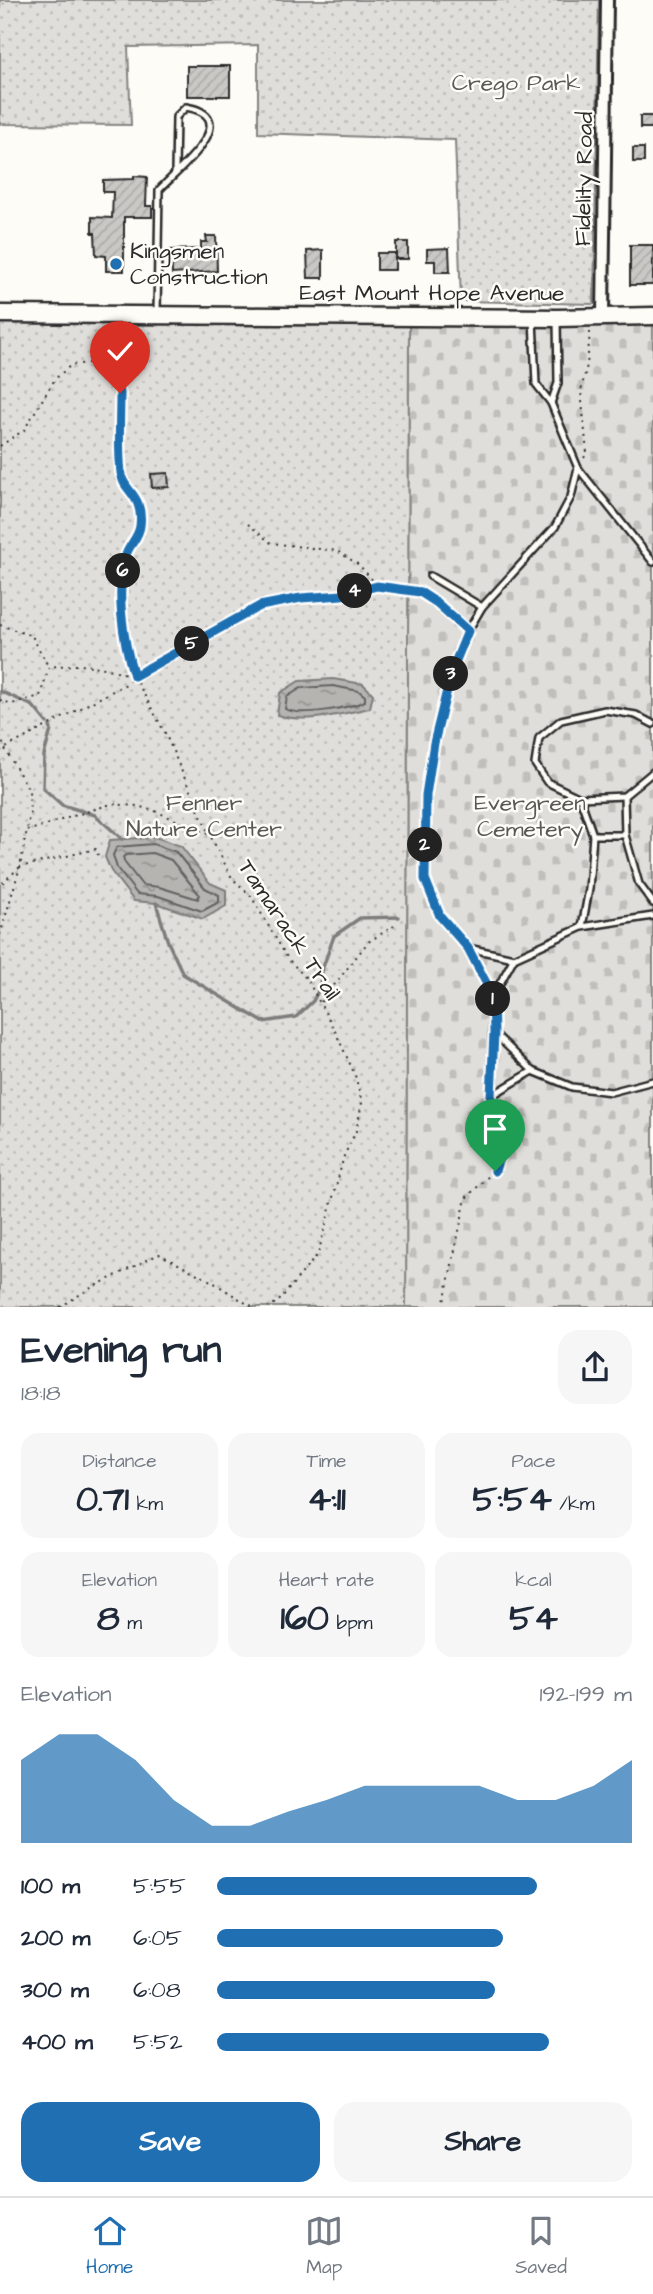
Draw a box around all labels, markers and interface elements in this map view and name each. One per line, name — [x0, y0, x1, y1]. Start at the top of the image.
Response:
park label: Crego Park — [452, 67, 580, 100]
street label: Fidelity Road — [567, 111, 602, 247]
place label: Kingsmen Construction — [130, 235, 268, 293]
marker: Kingsmen Construction — [108, 256, 124, 272]
street label: East Mount Hope Avenue — [299, 277, 565, 309]
pin — [90, 321, 150, 393]
icon: check — [101, 332, 139, 370]
pin: 6 — [106, 554, 140, 588]
text: 6 — [117, 557, 128, 584]
pin: 4 — [338, 574, 372, 608]
text: 4 — [348, 577, 361, 604]
pin: 5 — [174, 626, 210, 662]
text: 5 — [185, 630, 198, 657]
pin: 3 — [434, 656, 468, 692]
text: 3 — [446, 660, 455, 687]
park label: Fenner Nature Center — [126, 787, 282, 845]
park label: Evergreen Cemetery — [474, 787, 586, 846]
pin: 2 — [408, 828, 442, 862]
text: 2 — [419, 831, 430, 858]
street label: Tamarack Trail — [230, 853, 348, 1007]
pin: 1 — [476, 982, 510, 1016]
text: 1 — [491, 985, 494, 1012]
pin — [465, 1099, 525, 1171]
icon: arrive — [476, 1110, 514, 1148]
text: Evening run — [21, 1325, 222, 1377]
button: share — [558, 1330, 632, 1404]
text: 18:18 — [21, 1377, 61, 1409]
text: Distance — [83, 1448, 156, 1475]
text: Time — [307, 1448, 346, 1475]
text: Pace — [511, 1448, 556, 1475]
text: 0.71 — [76, 1475, 129, 1524]
text: 4:11 — [307, 1475, 346, 1524]
text: 5:54 — [473, 1475, 552, 1524]
text: km — [129, 1491, 163, 1518]
text: /km — [552, 1491, 594, 1518]
text: Elevation — [82, 1567, 157, 1594]
text: Heart rate — [279, 1567, 374, 1594]
text: kcal — [515, 1567, 552, 1594]
text: 8 — [97, 1594, 120, 1643]
text: 160 — [280, 1594, 329, 1643]
text: 54 — [509, 1594, 558, 1643]
text: m — [120, 1610, 142, 1637]
text: bpm — [329, 1610, 373, 1637]
text: Elevation — [21, 1678, 112, 1710]
text: 192–199 m — [539, 1678, 632, 1710]
text: 100 m — [21, 1870, 80, 1902]
text: 5:55 — [133, 1870, 186, 1902]
text: 200 m — [21, 1922, 90, 1954]
text: 6:05 — [133, 1922, 182, 1954]
text: 300 m — [21, 1974, 89, 2006]
text: 6:08 — [133, 1974, 181, 2006]
text: 400 m — [21, 2026, 93, 2058]
text: 5:52 — [133, 2026, 183, 2058]
button: Save — [21, 2102, 320, 2182]
button: Share — [334, 2102, 632, 2182]
tab: Home — [86, 2212, 133, 2281]
tab: Map — [305, 2212, 343, 2281]
tab: Saved — [515, 2212, 567, 2281]

